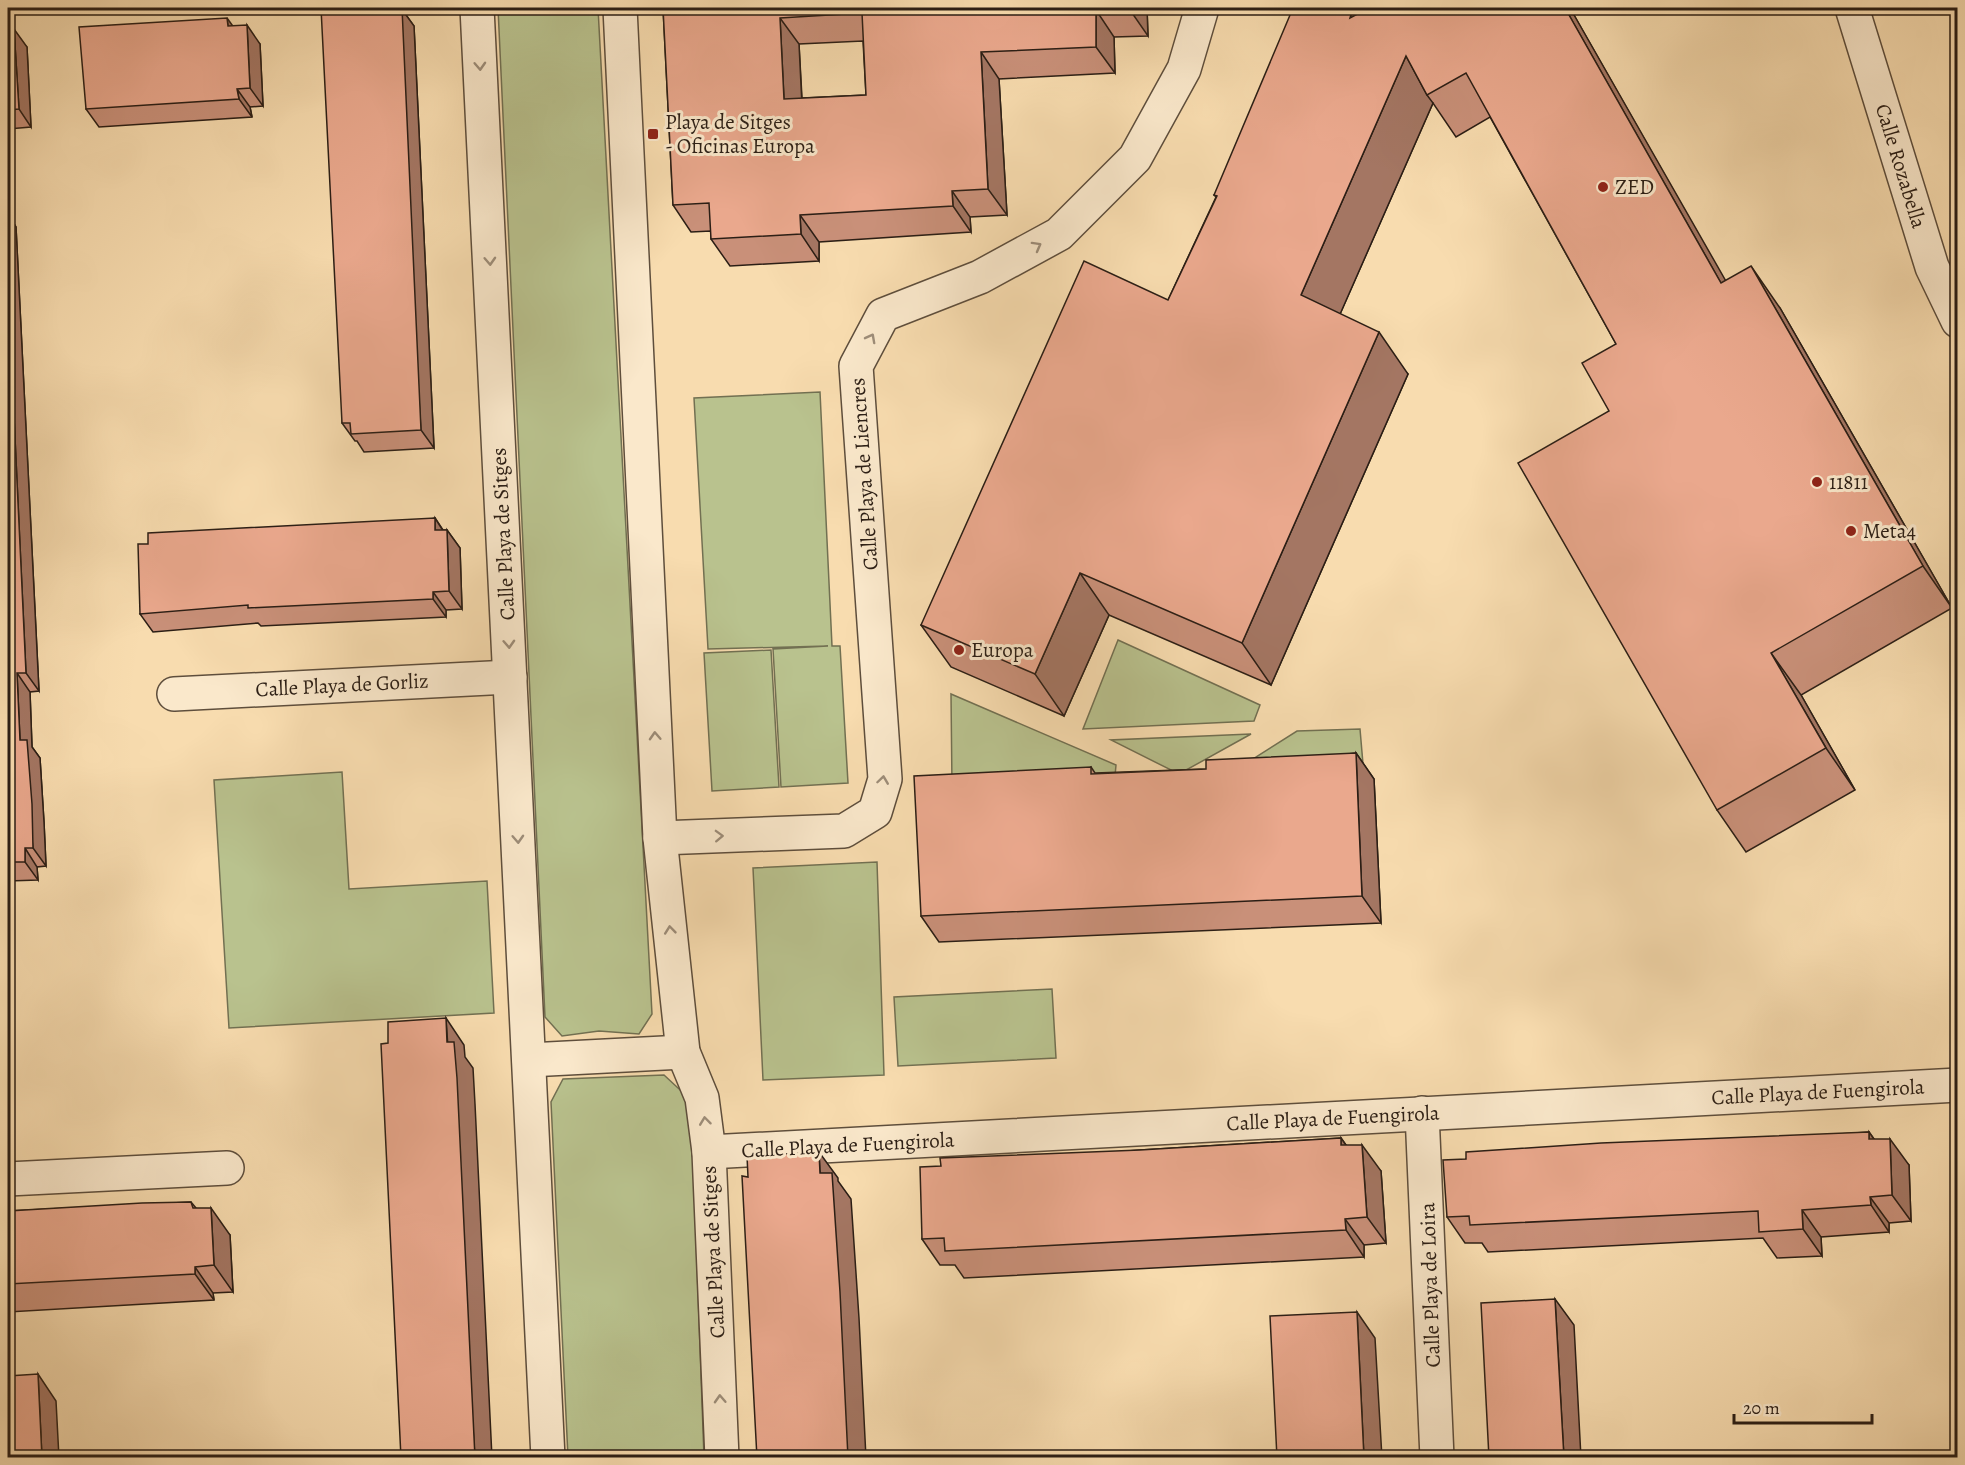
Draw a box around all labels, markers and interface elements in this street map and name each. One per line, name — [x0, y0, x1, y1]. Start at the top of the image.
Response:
one-way arrow — [474, 61, 487, 70]
street label: Calle Rozabella — [1869, 100, 1933, 232]
place label: Playa de Sitges - Oficinas Europa — [665, 108, 815, 160]
marker: Playa de Sitges - Oficinas Europa — [646, 127, 660, 141]
place label: ZED — [1615, 173, 1654, 201]
marker: ZED — [1596, 180, 1610, 194]
one-way arrow — [1031, 242, 1041, 253]
one-way arrow — [483, 256, 496, 265]
one-way arrow — [864, 334, 875, 344]
street label: Calle Playa de Liencres — [843, 377, 885, 571]
street label: Calle Playa de Sitges — [484, 447, 522, 621]
place label: 11811 — [1829, 468, 1868, 496]
marker: 11811 — [1810, 475, 1824, 489]
place label: Meta4 — [1863, 517, 1916, 545]
marker: Meta4 — [1844, 524, 1858, 538]
place label: Europa — [971, 636, 1034, 664]
one-way arrow — [502, 640, 515, 649]
marker: Europa — [952, 643, 966, 657]
street label: Calle Playa de Gorliz — [255, 666, 429, 704]
one-way arrow — [649, 731, 662, 740]
one-way arrow — [876, 776, 888, 785]
one-way arrow — [714, 829, 723, 842]
one-way arrow — [512, 835, 525, 844]
one-way arrow — [664, 926, 677, 935]
street label: Calle Playa de Fuengirola — [1711, 1072, 1925, 1112]
street label: Calle Playa de Fuengirola — [1226, 1098, 1440, 1138]
one-way arrow — [699, 1116, 712, 1125]
street label: Calle Playa de Fuengirola — [741, 1125, 955, 1165]
street label: Calle Playa de Sitges — [694, 1165, 732, 1339]
street label: Calle Playa de Loira — [1413, 1202, 1447, 1368]
scale bar — [1734, 1387, 1872, 1425]
one-way arrow — [713, 1395, 726, 1404]
text: 20 m — [1743, 1396, 1780, 1420]

